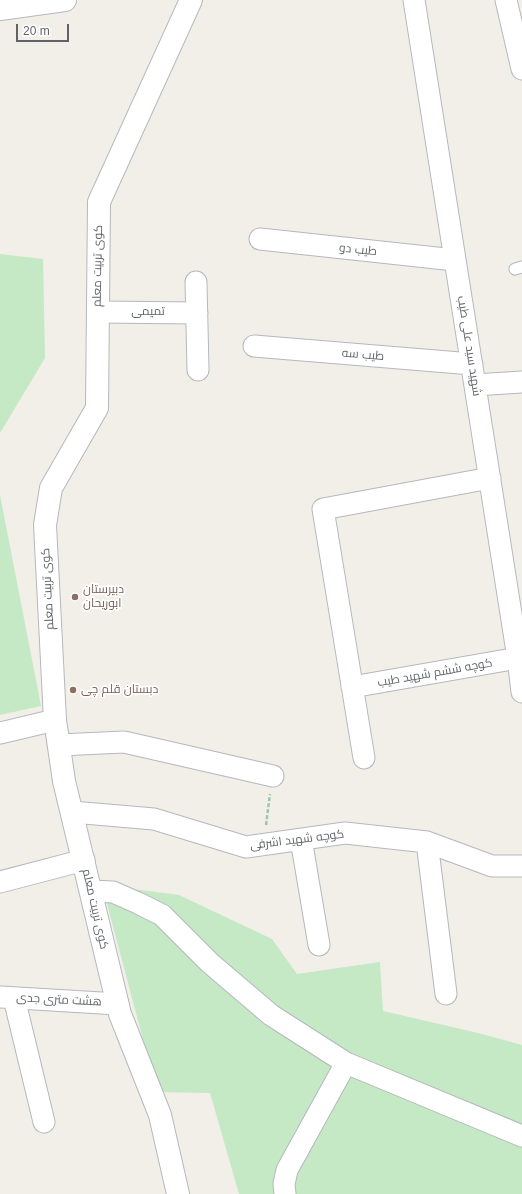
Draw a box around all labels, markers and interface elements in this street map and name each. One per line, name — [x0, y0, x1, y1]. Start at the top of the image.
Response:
scale bar — [18, 16, 71, 42]
text: 20 m — [23, 24, 50, 38]
street label: کوی تربیت معلم — [90, 225, 106, 307]
street label: طیب دو — [338, 241, 378, 259]
street label: شهید سید علی طیب — [454, 295, 484, 397]
street label: تمیمی — [131, 305, 165, 319]
street label: طیب سه — [341, 346, 385, 364]
street label: کوی تربیت معلم — [39, 548, 57, 630]
place label: دبیرستان ابوریحان — [83, 583, 124, 611]
marker: دبیرستان ابوریحان — [70, 592, 80, 602]
street label: کوچه ششم شهید طیب — [377, 656, 493, 690]
place label: دبستان قلم چی — [81, 683, 158, 697]
marker: دبستان قلم چی — [68, 685, 78, 695]
street label: کوچه شهید اشرفی — [249, 827, 345, 853]
street label: کوی تربیت معلم — [79, 867, 111, 951]
street label: هشت متری جدی — [16, 991, 102, 1009]

